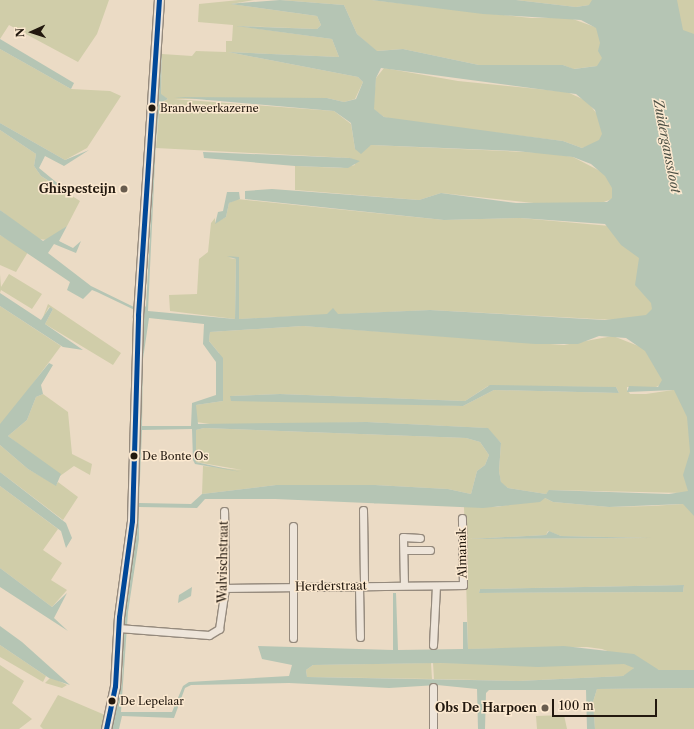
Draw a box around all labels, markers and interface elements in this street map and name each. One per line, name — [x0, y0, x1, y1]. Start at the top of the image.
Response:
north arrow — [12, 12, 52, 52]
text: N — [13, 27, 27, 38]
water label: Zuiderganssloot — [650, 98, 684, 194]
place label: Brandweerkazerne — [160, 101, 259, 115]
marker: Brandweerkazerne — [147, 103, 157, 113]
place label: Ghispesteijn — [39, 182, 116, 196]
marker: Ghispesteijn — [119, 184, 129, 194]
place label: De Bonte Os — [142, 449, 208, 463]
marker: De Bonte Os — [129, 451, 139, 461]
street label: Walvischstraat — [215, 521, 231, 603]
street label: Almanak — [454, 528, 470, 578]
street label: Herderstraat — [295, 578, 367, 594]
scale bar — [554, 691, 659, 717]
place label: De Lepelaar — [120, 694, 184, 708]
marker: De Lepelaar — [107, 696, 117, 706]
text: 100 m — [559, 698, 594, 713]
place label: Obs De Harpoen — [435, 701, 537, 715]
marker: Obs De Harpoen — [540, 703, 550, 713]

